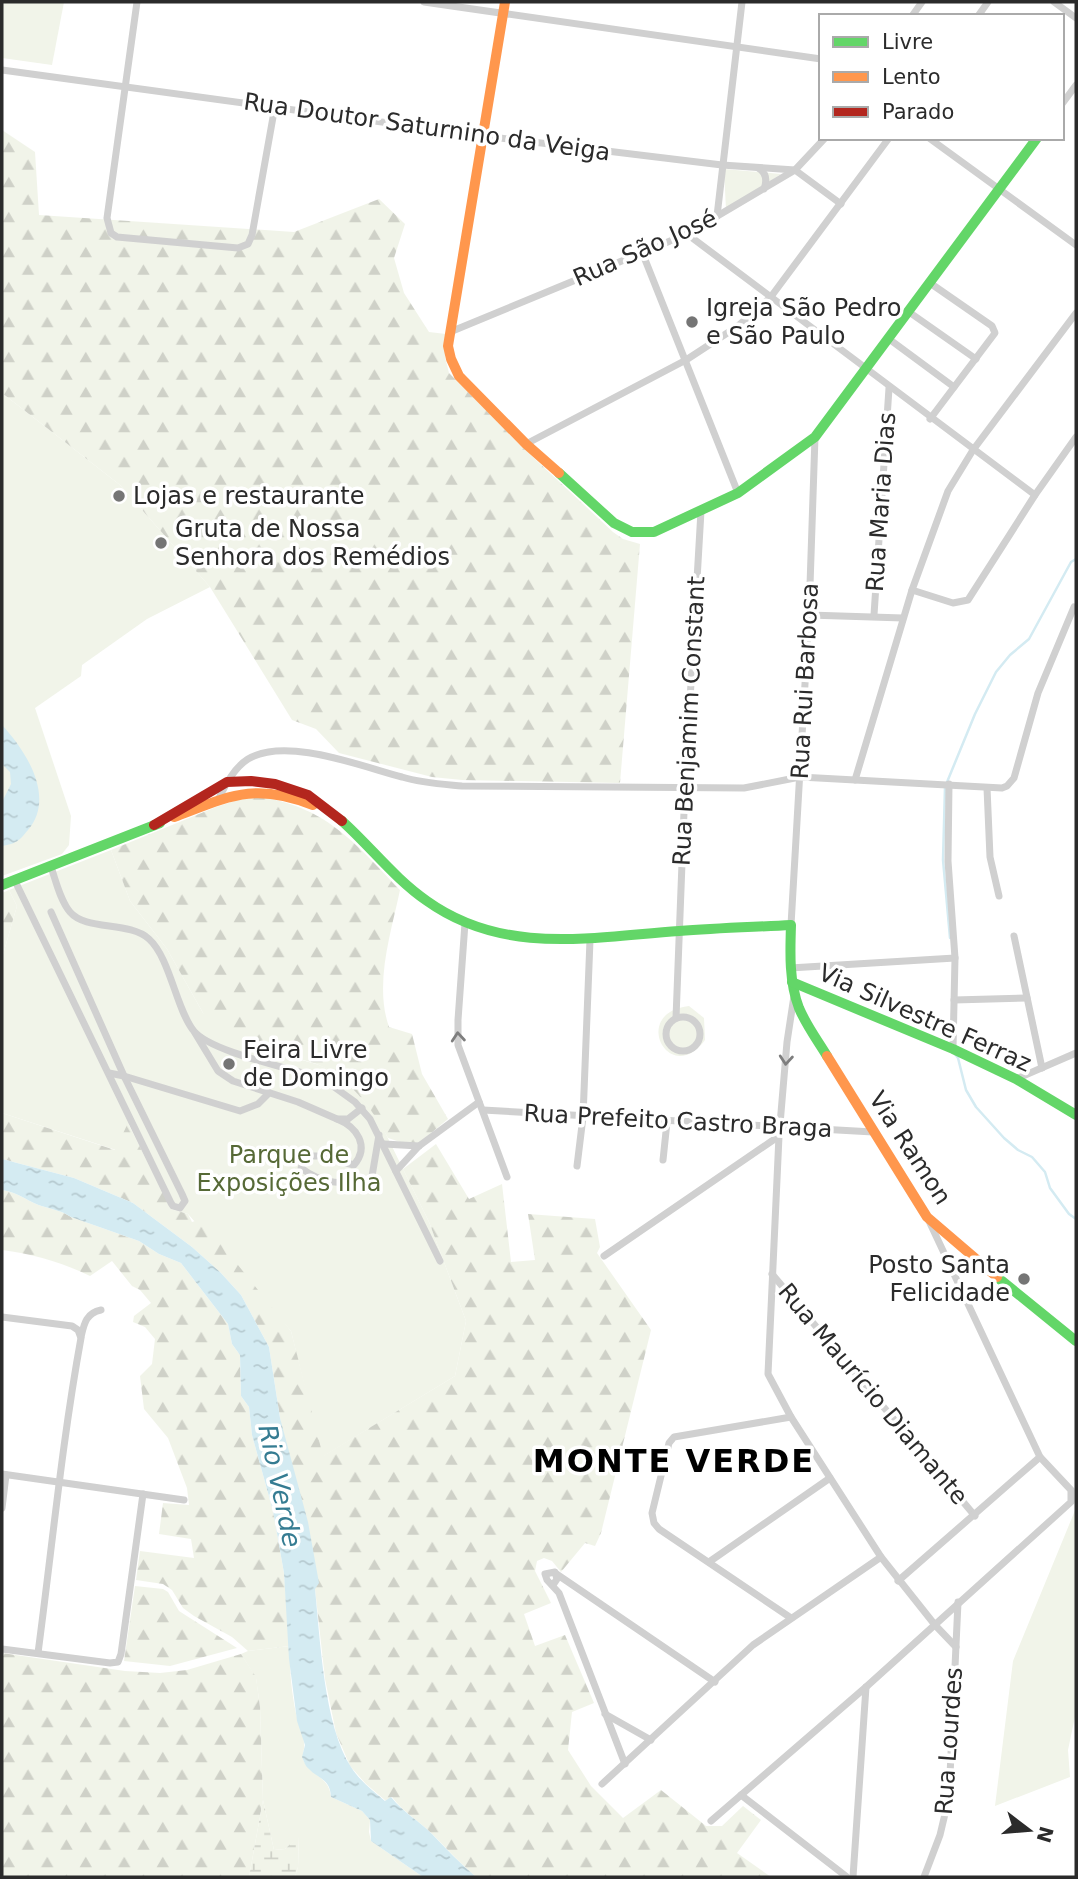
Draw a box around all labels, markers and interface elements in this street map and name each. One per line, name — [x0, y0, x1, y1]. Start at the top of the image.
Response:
legend — [819, 14, 1064, 140]
text: Livre — [882, 30, 933, 54]
text: Lento — [882, 65, 941, 89]
street label: Rua Doutor Saturnino da Veiga — [242, 87, 612, 167]
text: Parado — [882, 100, 954, 124]
street label: Rua São José — [569, 204, 721, 292]
place label: Igreja São Pedro e São Paulo — [706, 294, 901, 350]
marker: Igreja São Pedro e São Paulo — [684, 314, 700, 330]
street label: Rua Maria Dias — [861, 411, 901, 593]
place label: Lojas e restaurante — [133, 482, 364, 510]
marker: Lojas e restaurante — [111, 488, 127, 504]
place label: Gruta de Nossa Senhora dos Remédios — [175, 515, 450, 571]
marker: Gruta de Nossa Senhora dos Remédios — [153, 535, 169, 551]
street label: Rua Benjamim Constant — [667, 576, 711, 866]
street label: Rua Rui Barbosa — [786, 582, 824, 780]
street label: Via Silvestre Ferraz — [814, 958, 1036, 1078]
one-way arrow — [451, 1031, 466, 1042]
place label: Feira Livre de Domingo — [243, 1036, 389, 1092]
one-way arrow — [779, 1055, 794, 1066]
marker: Feira Livre de Domingo — [221, 1056, 237, 1072]
street label: Via Ramon — [863, 1086, 957, 1210]
street label: Rua Prefeito Castro Braga — [523, 1099, 833, 1143]
park label: Parque de Exposições Ilha — [197, 1141, 381, 1197]
place label: Posto Santa Felicidade — [868, 1251, 1010, 1307]
marker: Posto Santa Felicidade — [1016, 1271, 1032, 1287]
street label: Rua Maurício Diamante — [772, 1278, 974, 1510]
water label: Rio Verde — [252, 1422, 308, 1550]
district label: MONTE VERDE — [533, 1442, 815, 1480]
street label: Rua Lourdes — [930, 1666, 968, 1816]
north arrow — [994, 1795, 1064, 1865]
text: N — [1033, 1824, 1058, 1845]

